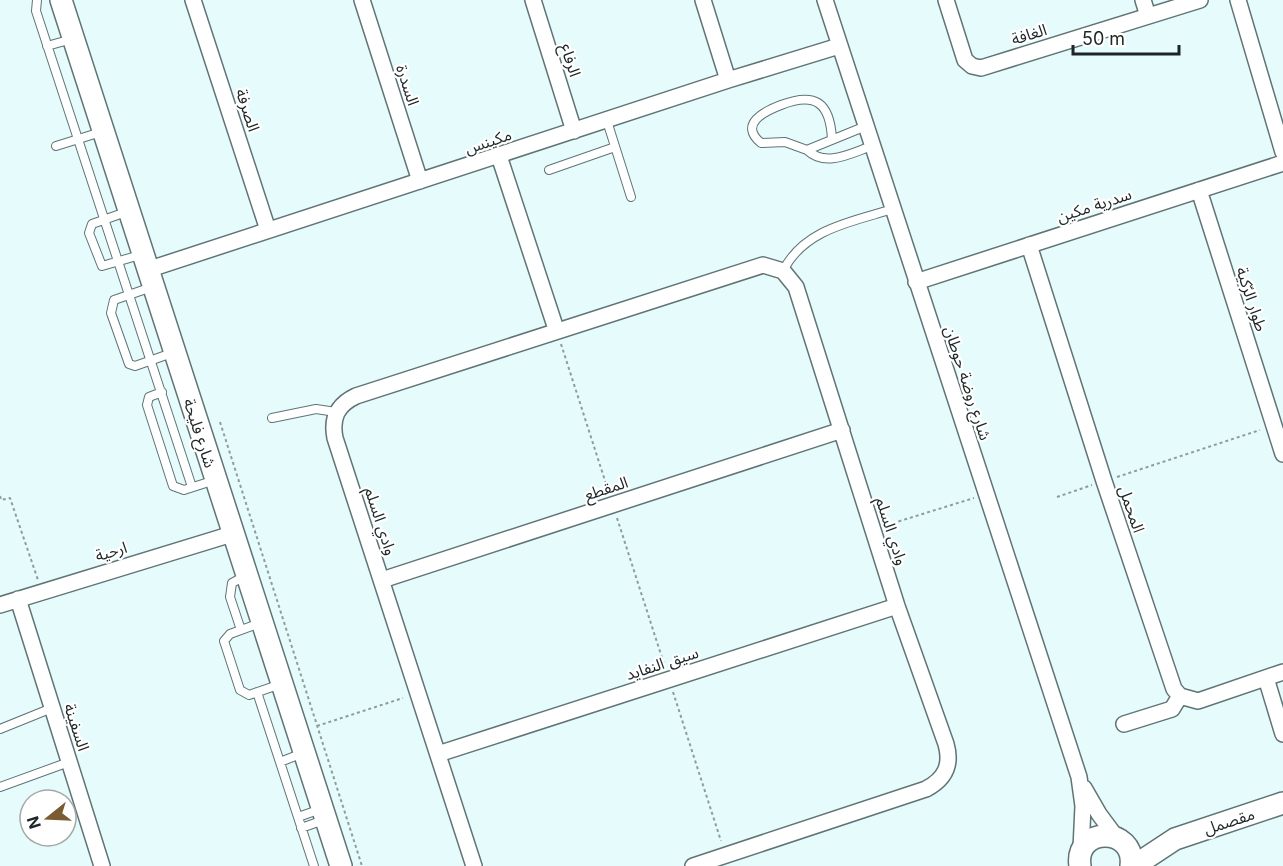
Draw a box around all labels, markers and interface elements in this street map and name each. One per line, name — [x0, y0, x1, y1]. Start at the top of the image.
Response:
scale bar — [1073, 18, 1180, 56]
street label: الغافة — [1009, 19, 1049, 49]
text: 50 m — [1082, 28, 1125, 49]
street label: الرفاع — [553, 41, 586, 80]
street label: السدرة — [392, 62, 424, 108]
street label: الصرفة — [232, 86, 264, 134]
street label: مكينس — [462, 124, 514, 158]
street label: سدرية مكين — [1054, 183, 1134, 227]
street label: طوار الرّكية — [1232, 264, 1272, 334]
street label: شارع روضة حوطان — [937, 323, 996, 444]
street label: شارع فليحة — [177, 396, 221, 471]
street label: المقطع — [582, 472, 631, 507]
street label: المحمل — [1115, 483, 1149, 535]
street label: وادي السلم — [358, 484, 401, 559]
street label: وادي السلم — [869, 494, 912, 569]
street label: ارحية — [93, 537, 129, 565]
street label: سيق النفايد — [623, 642, 701, 685]
street label: السفينة — [60, 701, 94, 753]
north arrow — [18, 788, 78, 848]
street label: مقصمل — [1201, 803, 1257, 839]
text: N — [22, 814, 45, 832]

